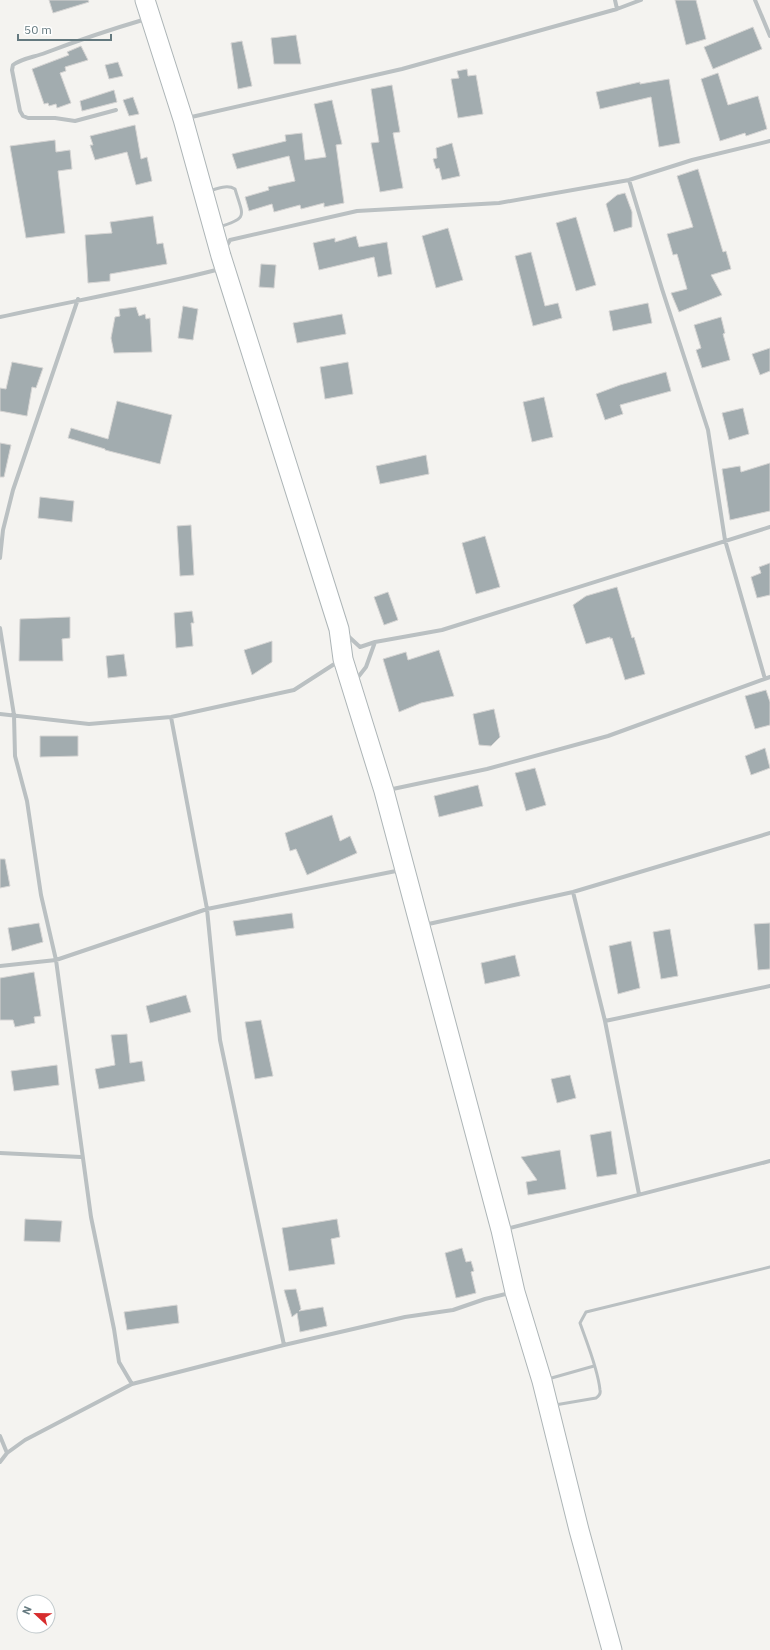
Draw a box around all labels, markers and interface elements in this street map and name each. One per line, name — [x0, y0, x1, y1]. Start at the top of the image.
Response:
scale bar — [18, 16, 111, 42]
text: 50 m — [24, 22, 52, 37]
north arrow — [16, 1594, 56, 1634]
text: N — [19, 1604, 35, 1617]

